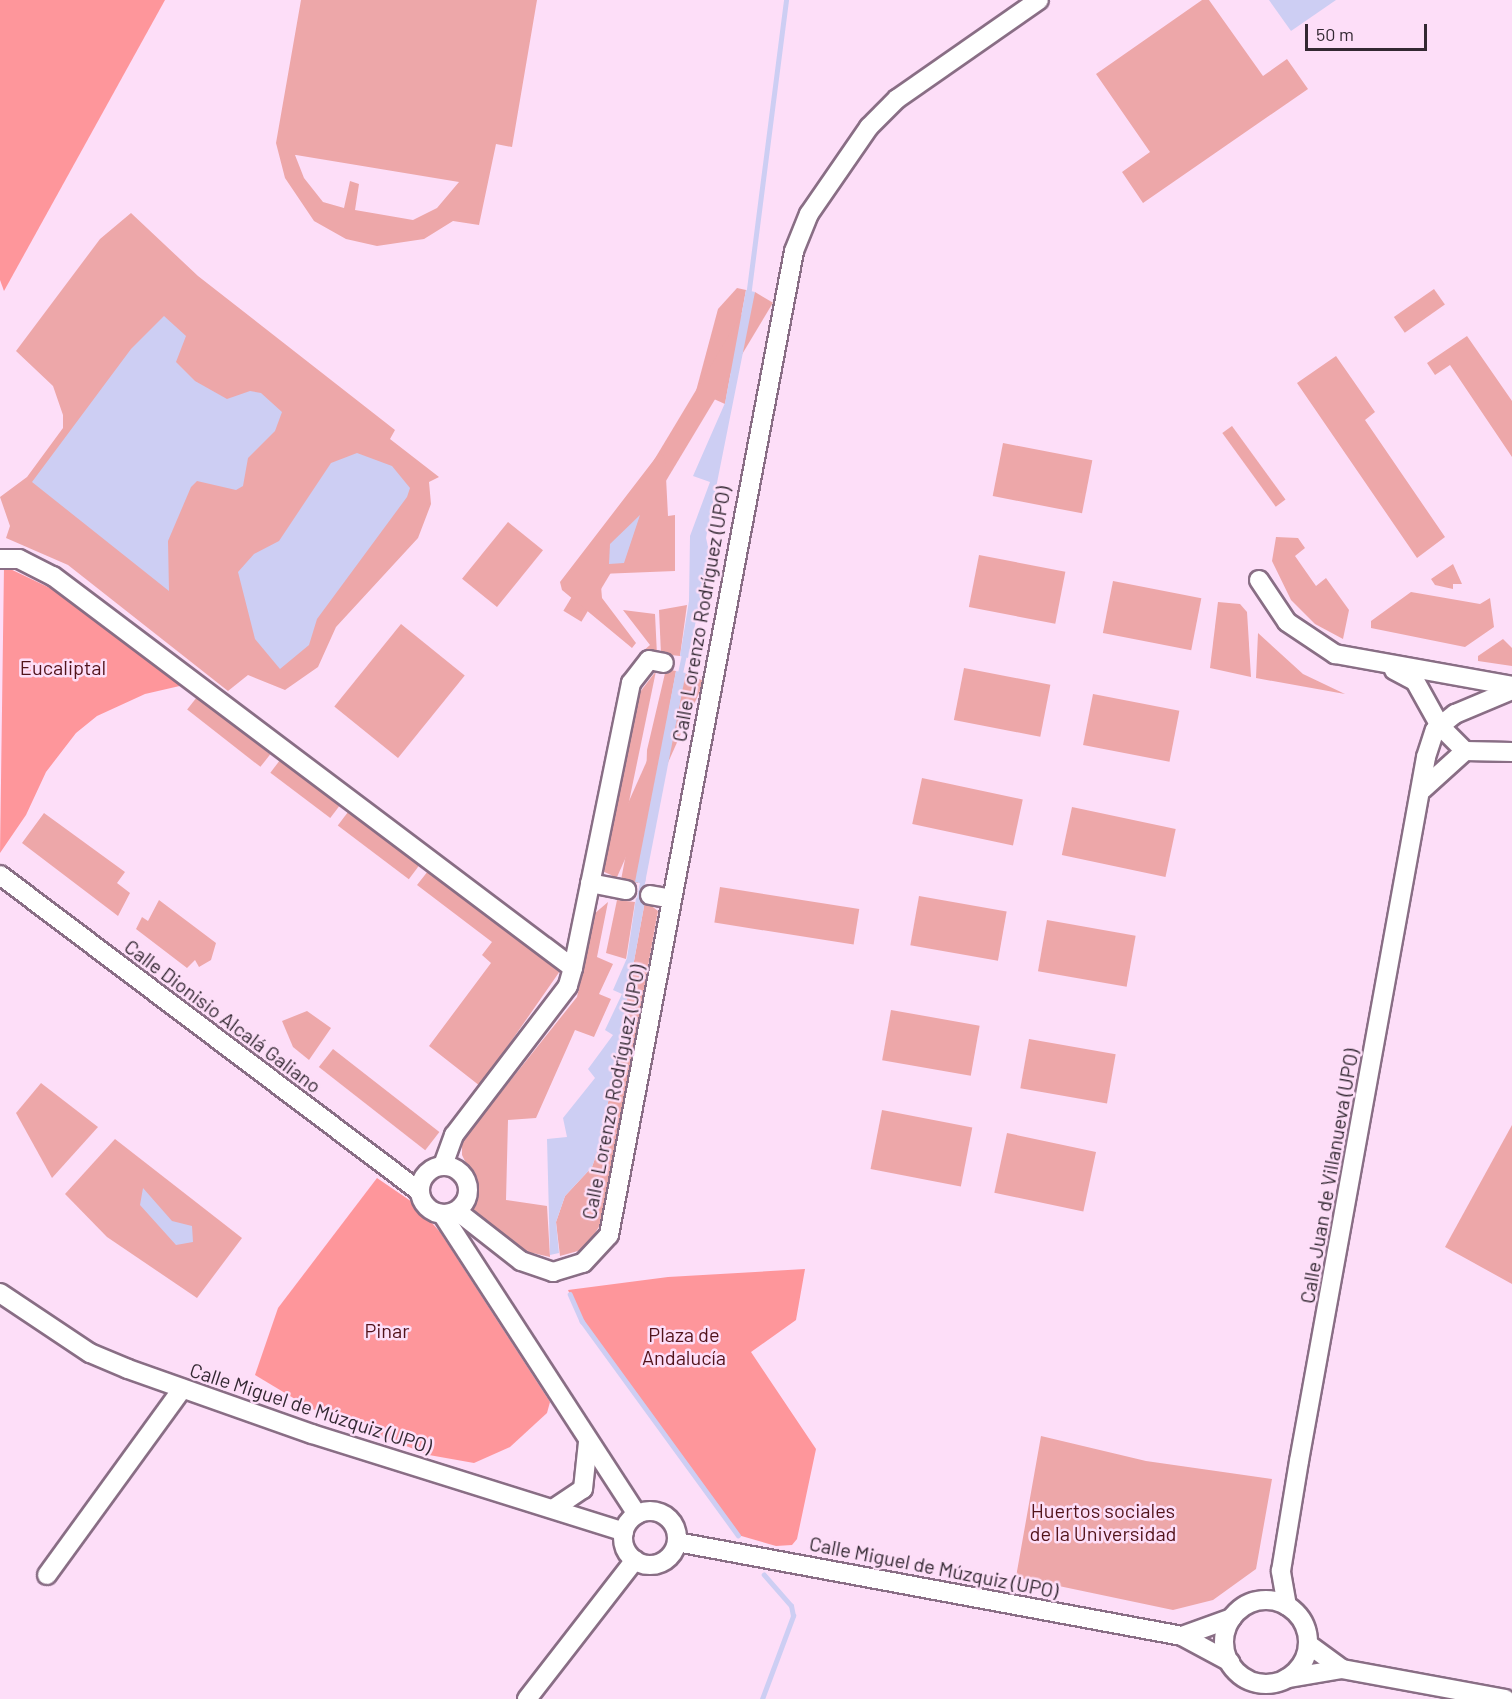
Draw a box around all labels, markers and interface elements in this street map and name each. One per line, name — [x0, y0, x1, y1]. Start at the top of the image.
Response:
scale bar — [1308, 12, 1430, 50]
text: 50 m — [1316, 23, 1354, 45]
street label: Calle Lorenzo Rodríguez (UPO) — [667, 484, 735, 744]
park label: Eucaliptal — [20, 655, 106, 679]
street label: Calle Dionisio Alcalá Galiano — [120, 934, 326, 1098]
street label: Calle Lorenzo Rodríguez (UPO) — [577, 963, 649, 1221]
street label: Calle Juan de Villanueva (UPO) — [1295, 1047, 1363, 1305]
park label: Pinar — [364, 1318, 410, 1342]
park label: Plaza de Andalucía — [642, 1322, 726, 1369]
street label: Calle Miguel de Múzquiz (UPO) — [187, 1357, 435, 1459]
park label: Huertos sociales de la Universidad — [1029, 1499, 1177, 1546]
street label: Calle Miguel de Múzquiz (UPO) — [807, 1531, 1061, 1603]

